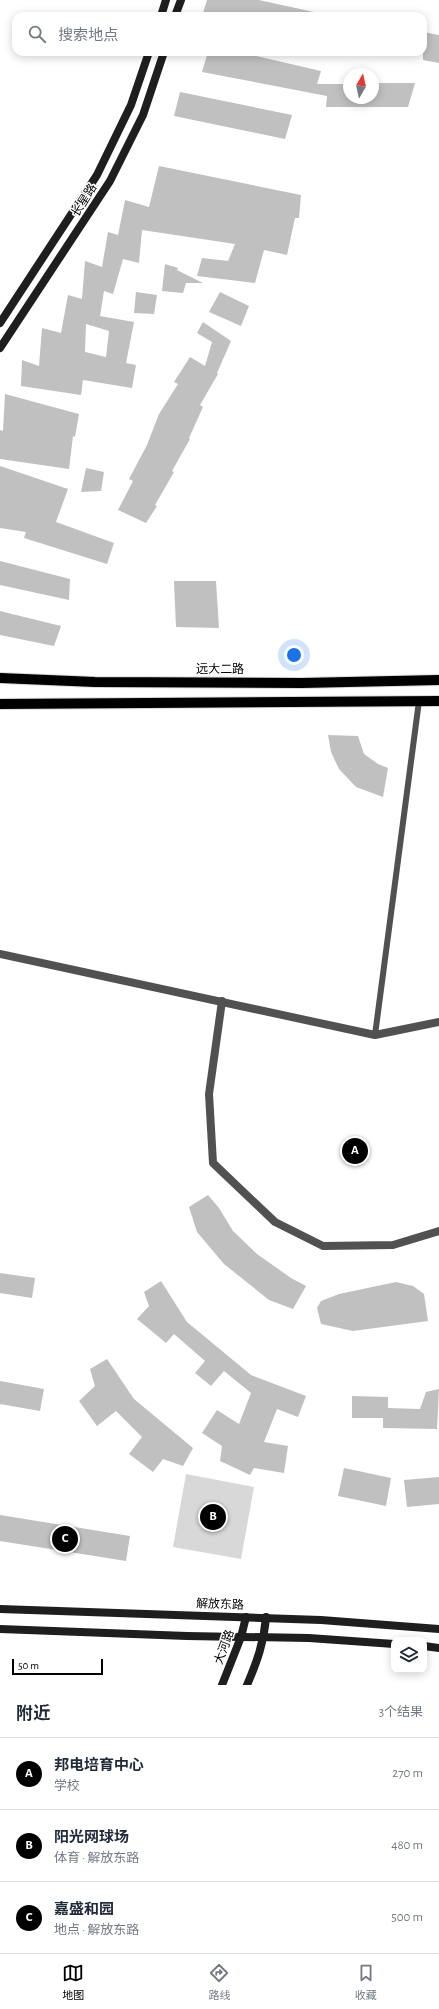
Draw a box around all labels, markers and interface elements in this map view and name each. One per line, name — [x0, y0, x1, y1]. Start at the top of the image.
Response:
search box — [12, 12, 427, 56]
icon: search — [26, 23, 48, 45]
text: 搜索地点 — [58, 28, 118, 43]
north arrow — [343, 68, 379, 104]
street label: 长星路 — [69, 181, 99, 218]
your location — [284, 645, 304, 665]
street label: 远大二路 — [196, 662, 244, 675]
pin: A — [342, 1136, 368, 1166]
pin: B — [200, 1502, 226, 1532]
pin: C — [52, 1524, 78, 1554]
street label: 解放东路 — [196, 1596, 244, 1611]
street label: 大河路 — [211, 1628, 236, 1666]
map controls — [391, 1637, 427, 1673]
button: layers — [391, 1637, 427, 1673]
scale bar — [12, 1657, 103, 1676]
text: 50 m — [18, 1660, 39, 1671]
text: 附近 — [16, 1705, 50, 1722]
text: 3个结果 — [379, 1706, 423, 1719]
text: 邦电培育中心 — [54, 1758, 144, 1773]
text: A — [25, 1767, 33, 1780]
text: 270 m — [392, 1767, 423, 1780]
text: 学校 — [54, 1780, 80, 1793]
text: 阳光网球场 — [54, 1830, 129, 1845]
text: B — [25, 1839, 33, 1852]
text: 480 m — [391, 1839, 423, 1852]
text: 体育 · 解放东路 — [54, 1852, 139, 1865]
text: 嘉盛和园 — [54, 1902, 114, 1917]
text: C — [26, 1911, 32, 1924]
text: 500 m — [391, 1911, 423, 1924]
text: 地点 · 解放东路 — [54, 1924, 139, 1937]
tab: 地图 — [62, 1962, 84, 2002]
tab: 路线 — [208, 1962, 230, 2002]
tab: 收藏 — [355, 1962, 377, 2002]

